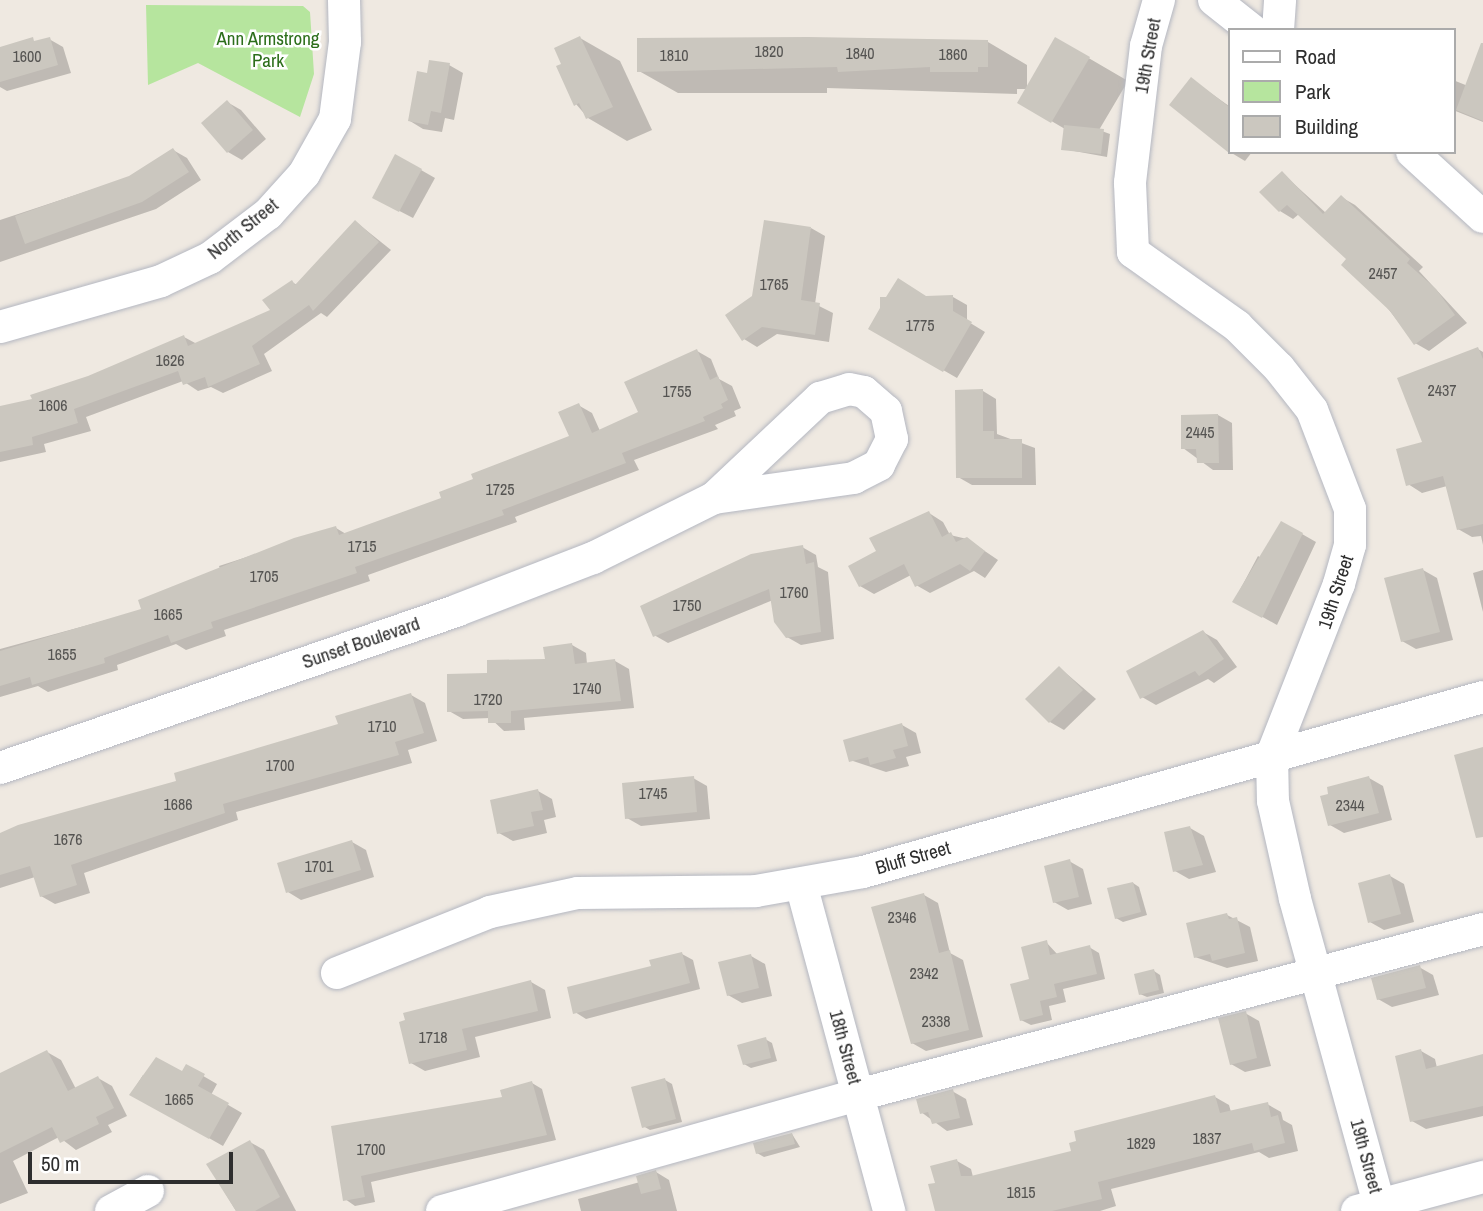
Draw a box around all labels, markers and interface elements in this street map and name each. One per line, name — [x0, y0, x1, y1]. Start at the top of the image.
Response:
street label: 19th Street — [1130, 16, 1166, 96]
park label: Ann Armstrong Park — [216, 28, 320, 72]
legend — [1228, 28, 1455, 154]
house number: 1820 — [754, 41, 784, 61]
text: Road — [1295, 42, 1336, 71]
house number: 1840 — [845, 43, 875, 63]
house number: 1860 — [938, 44, 968, 64]
house number: 1810 — [659, 45, 689, 65]
house number: 1600 — [12, 46, 42, 66]
text: Park — [1295, 77, 1330, 106]
text: Building — [1295, 112, 1358, 141]
street label: North Street — [203, 194, 283, 264]
house number: 2457 — [1368, 263, 1398, 283]
house number: 1765 — [759, 274, 789, 294]
house number: 1775 — [905, 315, 935, 335]
house number: 1626 — [155, 350, 185, 370]
house number: 2437 — [1427, 380, 1457, 400]
house number: 1755 — [662, 381, 692, 401]
house number: 1606 — [38, 395, 68, 415]
house number: 2445 — [1185, 422, 1215, 442]
house number: 1725 — [485, 479, 515, 499]
house number: 1715 — [347, 536, 377, 556]
street label: 19th Street — [1313, 552, 1359, 632]
house number: 1705 — [249, 566, 279, 586]
house number: 1760 — [779, 582, 809, 602]
house number: 1750 — [672, 595, 702, 615]
house number: 1665 — [153, 604, 183, 624]
street label: Sunset Boulevard — [299, 612, 423, 674]
house number: 1655 — [47, 644, 77, 664]
house number: 1740 — [572, 678, 602, 698]
house number: 1720 — [473, 689, 503, 709]
house number: 1710 — [367, 716, 397, 736]
house number: 1700 — [265, 755, 295, 775]
house number: 1745 — [638, 783, 668, 803]
house number: 1686 — [163, 794, 193, 814]
house number: 2344 — [1335, 795, 1365, 815]
house number: 1676 — [53, 829, 83, 849]
street label: Bluff Street — [873, 836, 953, 880]
house number: 1701 — [304, 856, 334, 876]
house number: 2346 — [887, 907, 917, 927]
house number: 2342 — [909, 963, 939, 983]
street label: 18th Street — [824, 1007, 866, 1087]
house number: 2338 — [921, 1011, 951, 1031]
house number: 1718 — [418, 1027, 448, 1047]
house number: 1665 — [164, 1089, 194, 1109]
street label: 19th Street — [1345, 1116, 1387, 1196]
house number: 1837 — [1192, 1128, 1222, 1148]
house number: 1829 — [1126, 1133, 1156, 1153]
scale bar — [32, 1138, 236, 1182]
house number: 1700 — [356, 1139, 386, 1159]
text: 50 m — [41, 1149, 79, 1178]
house number: 1815 — [1006, 1182, 1036, 1202]

